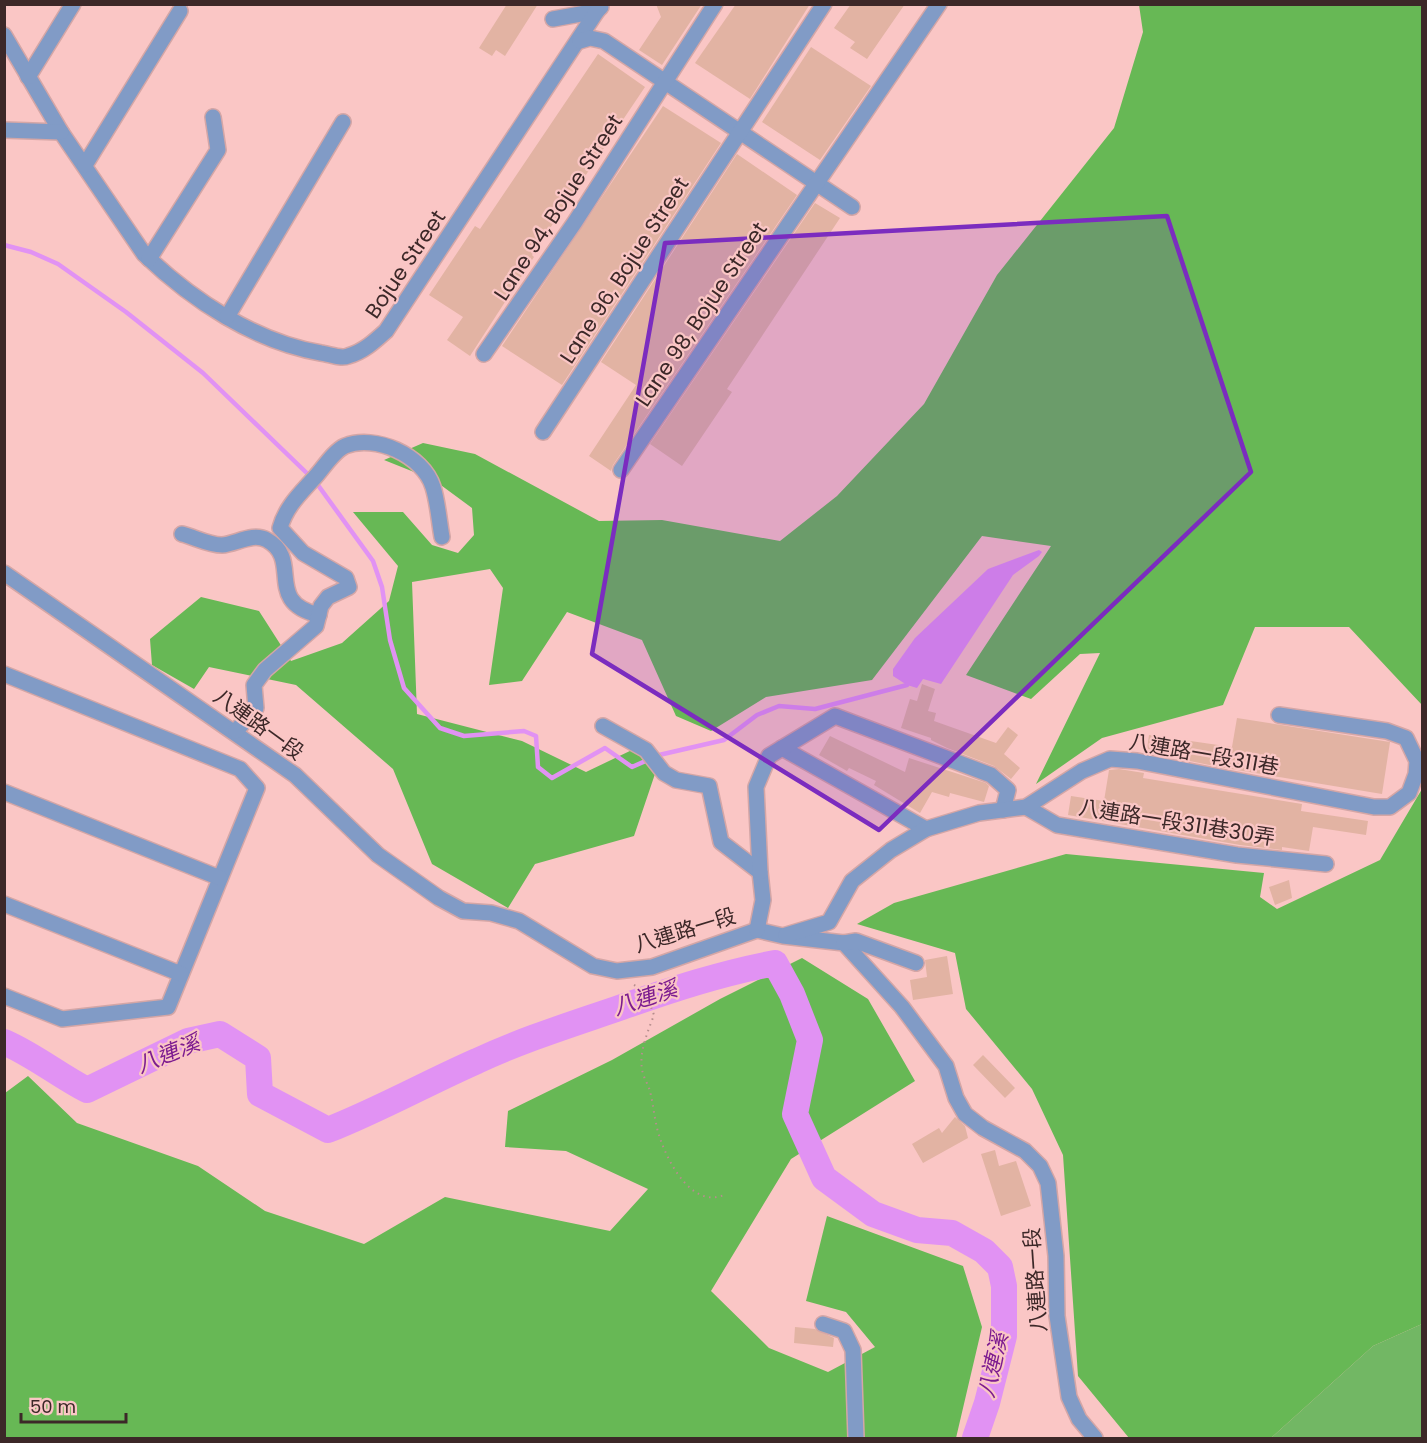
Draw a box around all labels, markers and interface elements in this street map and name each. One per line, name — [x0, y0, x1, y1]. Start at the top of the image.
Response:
street label: Lane 94, Bojue Street — [487, 108, 629, 306]
street label: Lane 96, Bojue Street — [553, 171, 695, 369]
street label: Bojue Street — [358, 204, 452, 324]
street label: Lane 98, Bojue Street — [628, 216, 774, 412]
street label: 八連路一段 — [208, 681, 310, 767]
street label: 八連路一段311巷 — [1127, 727, 1281, 781]
street label: 八連路一段311巷30弄 — [1077, 792, 1277, 852]
street label: 八連路一段 — [631, 901, 739, 959]
water label: 八連溪 — [609, 972, 684, 1023]
water label: 八連溪 — [132, 1026, 207, 1081]
street label: 八連路一段 — [1017, 1227, 1053, 1333]
water label: 八連溪 — [970, 1326, 1016, 1401]
scale bar — [21, 1386, 126, 1424]
text: 50 m — [30, 1394, 76, 1419]

